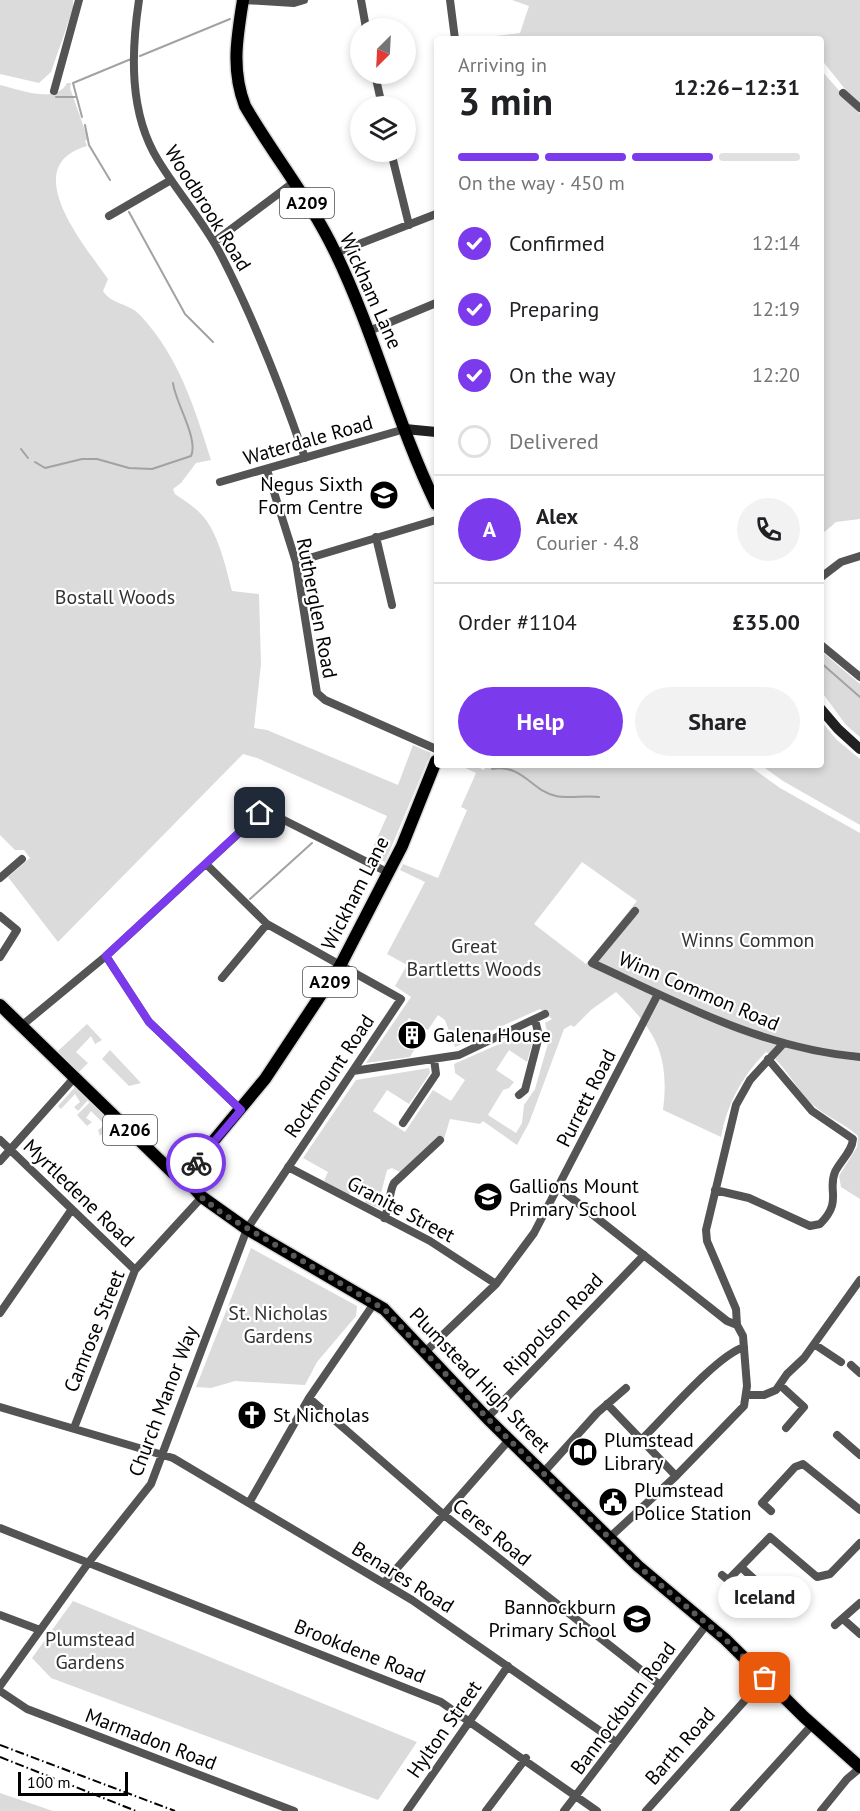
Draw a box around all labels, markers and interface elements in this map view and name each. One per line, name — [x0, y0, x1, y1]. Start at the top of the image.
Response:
north arrow — [350, 18, 416, 84]
map controls — [350, 18, 416, 162]
text: Arriving in — [458, 52, 547, 78]
text: 12:26–12:31 — [674, 73, 800, 101]
text: 3 min — [458, 75, 553, 126]
button: layers — [350, 96, 416, 162]
street label: Woodbrook Road — [159, 140, 257, 276]
text: On the way · 450 m — [458, 170, 625, 196]
road number: A209 — [280, 188, 334, 218]
icon: check — [458, 227, 491, 260]
street label: Wickham Lane — [334, 229, 408, 353]
text: Confirmed — [509, 229, 605, 257]
text: 12:14 — [752, 230, 800, 256]
icon: check — [458, 293, 491, 326]
text: Preparing — [509, 295, 599, 323]
text: 12:19 — [752, 296, 800, 322]
icon: check — [458, 359, 491, 392]
text: On the way — [509, 361, 616, 389]
text: 12:20 — [752, 362, 800, 388]
street label: Waterdale Road — [240, 409, 376, 471]
text: Delivered — [509, 427, 599, 455]
place label: Negus Sixth Form Centre — [258, 471, 363, 520]
school or university icon: Negus Sixth Form Centre — [368, 479, 400, 511]
button: phone — [737, 498, 800, 561]
text: Alex — [536, 502, 578, 530]
text: A — [483, 515, 496, 543]
text: Courier · 4.8 — [536, 530, 639, 556]
street label: Rutherglen Road — [291, 536, 343, 680]
park label: Bostall Woods — [55, 584, 175, 610]
text: Order #1104 — [458, 608, 577, 636]
text: £35.00 — [732, 608, 800, 636]
button: Help — [458, 687, 623, 756]
button: Share — [635, 687, 800, 756]
pin — [234, 787, 285, 838]
icon: home — [243, 796, 276, 829]
street label: Wickham Lane — [315, 832, 395, 954]
park label: Winns Common — [681, 927, 815, 953]
park label: Great Bartletts Woods — [406, 933, 542, 982]
street label: Winn Common Road — [615, 945, 783, 1037]
road number: A209 — [303, 967, 357, 997]
street label: Rockmount Road — [278, 1009, 380, 1143]
building icon: Galena House — [396, 1019, 428, 1051]
place label: Galena House — [433, 1022, 551, 1048]
street label: Purrett Road — [550, 1045, 622, 1151]
road number: A206 — [103, 1115, 157, 1145]
street label: Myrtledene Road — [18, 1133, 140, 1253]
courier — [166, 1133, 226, 1193]
icon: bike — [180, 1147, 213, 1180]
street label: Granite Street — [343, 1170, 460, 1248]
place label: Gallions Mount Primary School — [509, 1173, 639, 1222]
school or university icon: Gallions Mount Primary School — [472, 1181, 504, 1213]
street label: Camrose Street — [58, 1266, 130, 1396]
street label: Rippolson Road — [497, 1267, 609, 1381]
park label: St. Nicholas Gardens — [228, 1300, 328, 1349]
street label: Plumstead High Street — [404, 1302, 556, 1458]
street label: Church Manor Way — [122, 1321, 204, 1480]
church icon: St Nicholas — [236, 1399, 268, 1431]
place label: St Nicholas — [273, 1402, 369, 1428]
place label: Plumstead Library — [604, 1427, 694, 1476]
library icon: Plumstead Library — [567, 1436, 599, 1468]
place label: Plumstead Police Station — [634, 1477, 752, 1526]
public building icon: Plumstead Police Station — [597, 1486, 629, 1518]
street label: Ceres Road — [447, 1492, 537, 1572]
street label: Benares Road — [347, 1535, 459, 1619]
callout: Iceland — [718, 1576, 812, 1618]
text: Iceland — [734, 1584, 795, 1610]
place label: Bannockburn Primary School — [489, 1594, 616, 1643]
school or university icon: Bannockburn Primary School — [621, 1603, 653, 1635]
street label: Brookdene Road — [291, 1613, 429, 1689]
park label: Plumstead Gardens — [45, 1626, 135, 1675]
street label: Bannockburn Road — [565, 1636, 681, 1780]
pin — [739, 1652, 790, 1703]
icon: bag — [748, 1661, 781, 1694]
street label: Hylton Street — [401, 1675, 487, 1783]
street label: Marmadon Road — [82, 1702, 220, 1776]
street label: Barth Road — [639, 1702, 721, 1790]
scale bar — [18, 1769, 128, 1796]
text: 100 m — [27, 1772, 70, 1792]

